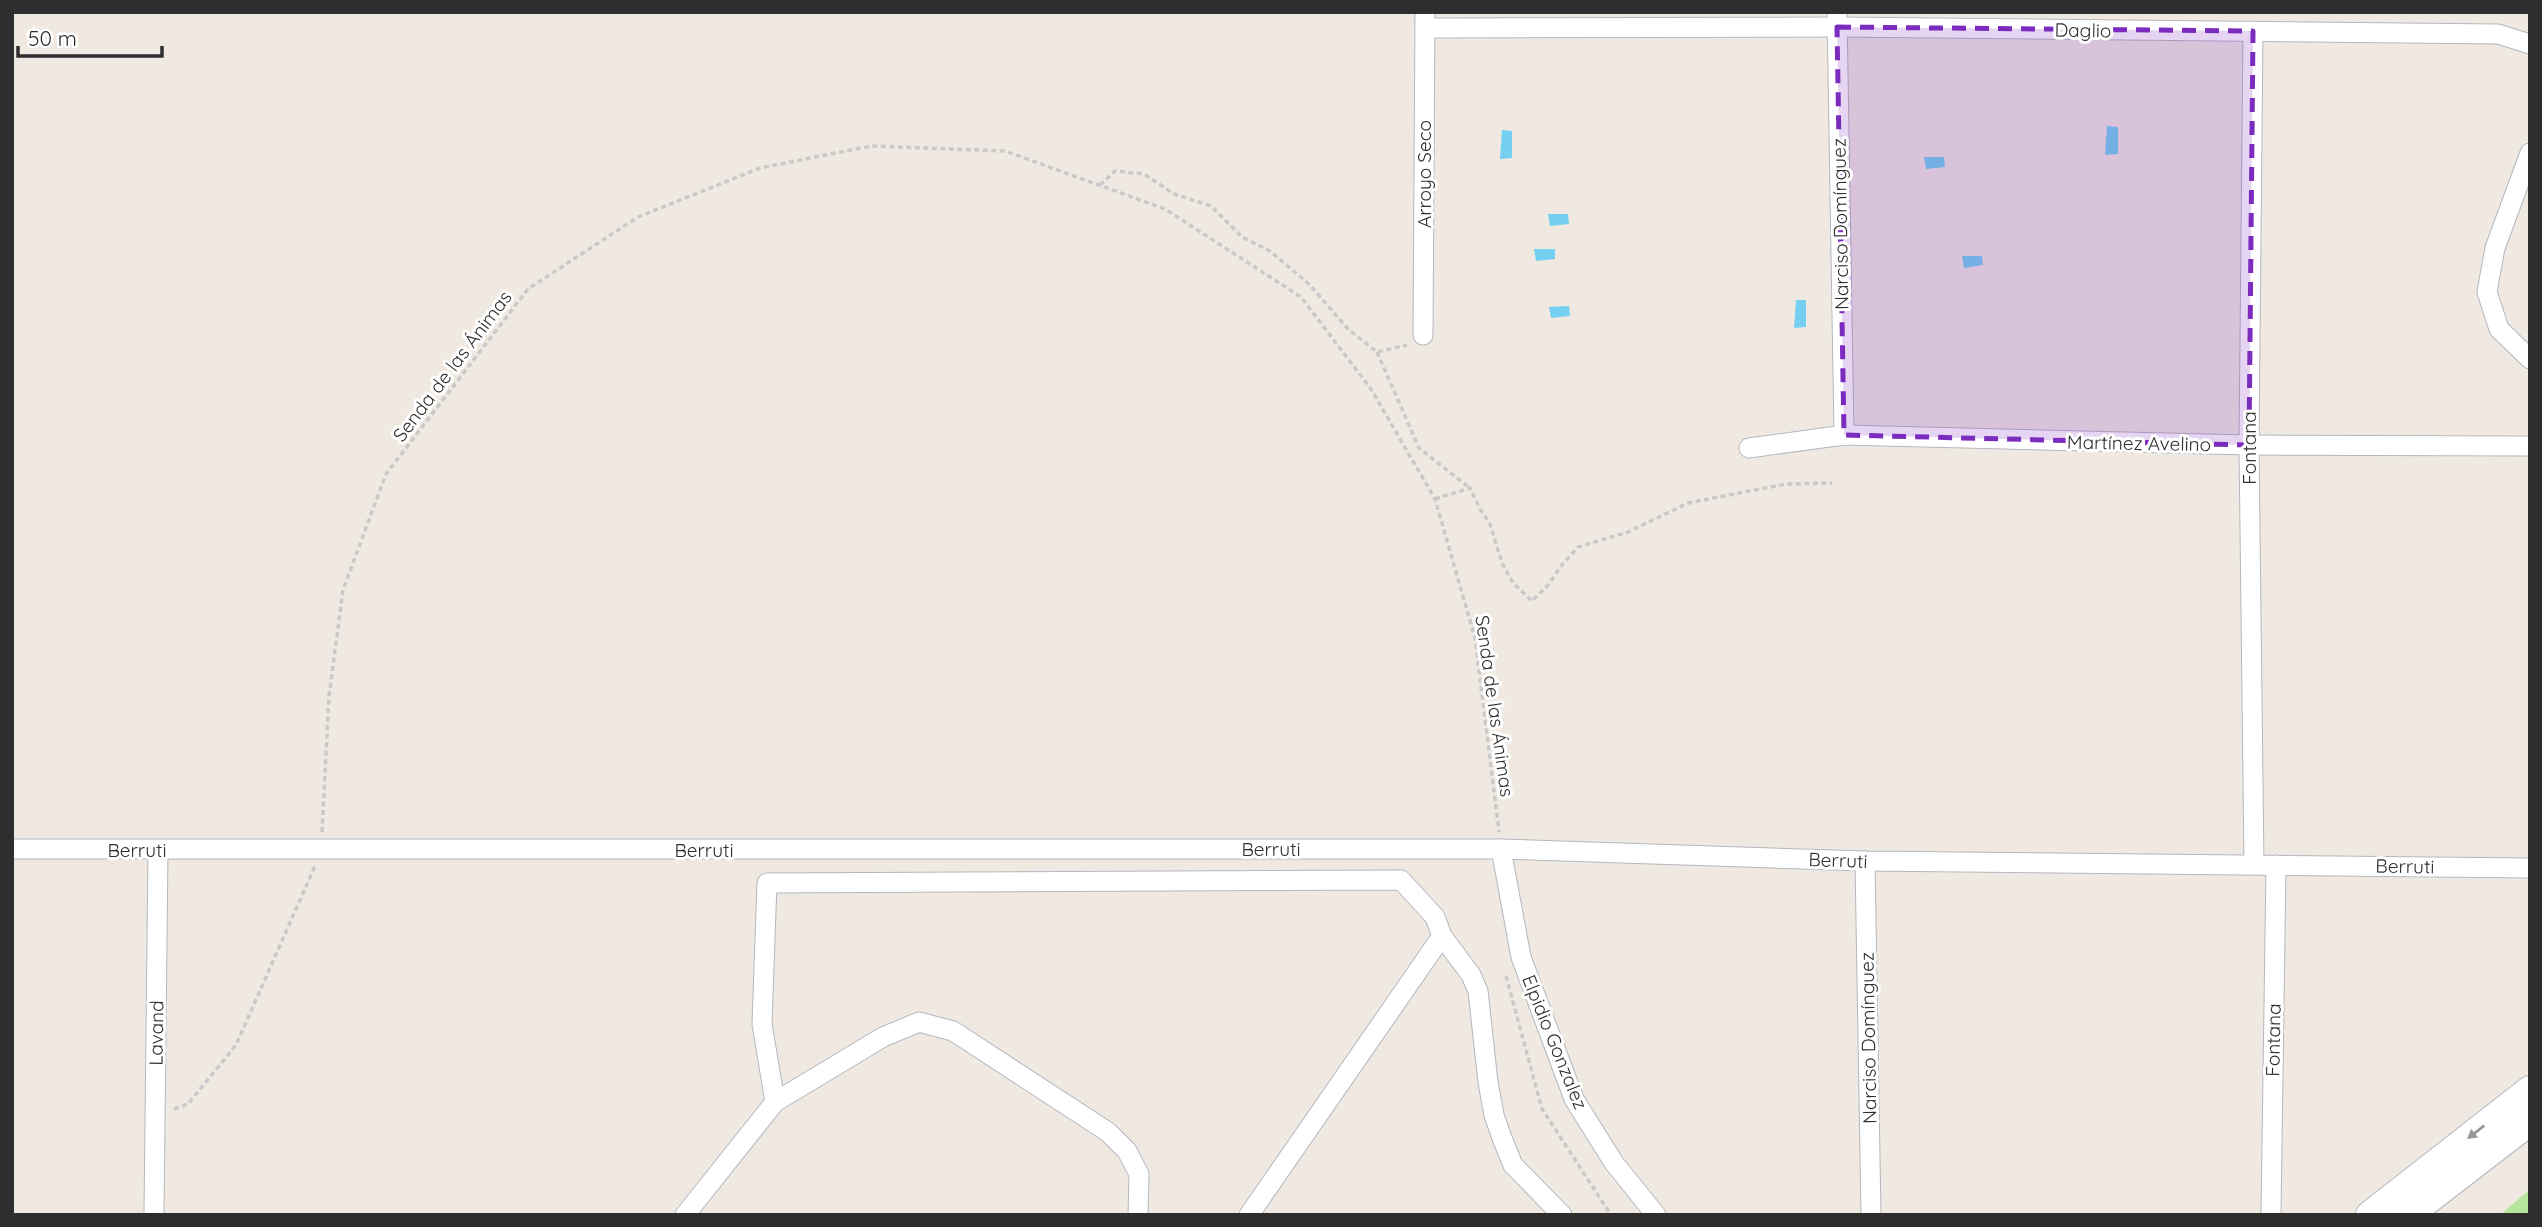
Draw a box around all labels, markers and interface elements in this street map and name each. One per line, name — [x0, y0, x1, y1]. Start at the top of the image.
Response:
scale bar — [18, 14, 161, 58]
street label: Daglio — [2054, 18, 2112, 42]
text: 50 m — [28, 25, 77, 51]
street label: Arroyo Seco — [1412, 120, 1436, 228]
street label: Narciso Domínguez — [1827, 138, 1853, 310]
street label: Senda de las Ánimas — [387, 286, 517, 446]
street label: Fontana — [2237, 411, 2261, 485]
street label: Martínez Avelino — [2067, 430, 2211, 456]
street label: Senda de las Ánimas — [1470, 614, 1520, 798]
street label: Berruti — [1241, 837, 1301, 861]
street label: Berruti — [107, 838, 167, 862]
street label: Berruti — [674, 838, 734, 862]
street label: Berruti — [1808, 847, 1868, 873]
street label: Berruti — [2375, 853, 2435, 879]
street label: Narciso Domínguez — [1855, 952, 1881, 1124]
street label: Elpidio Gonzalez — [1517, 971, 1593, 1113]
street label: Lavand — [143, 1000, 169, 1066]
street label: Fontana — [2260, 1003, 2286, 1077]
one-way arrow — [2467, 1125, 2485, 1139]

